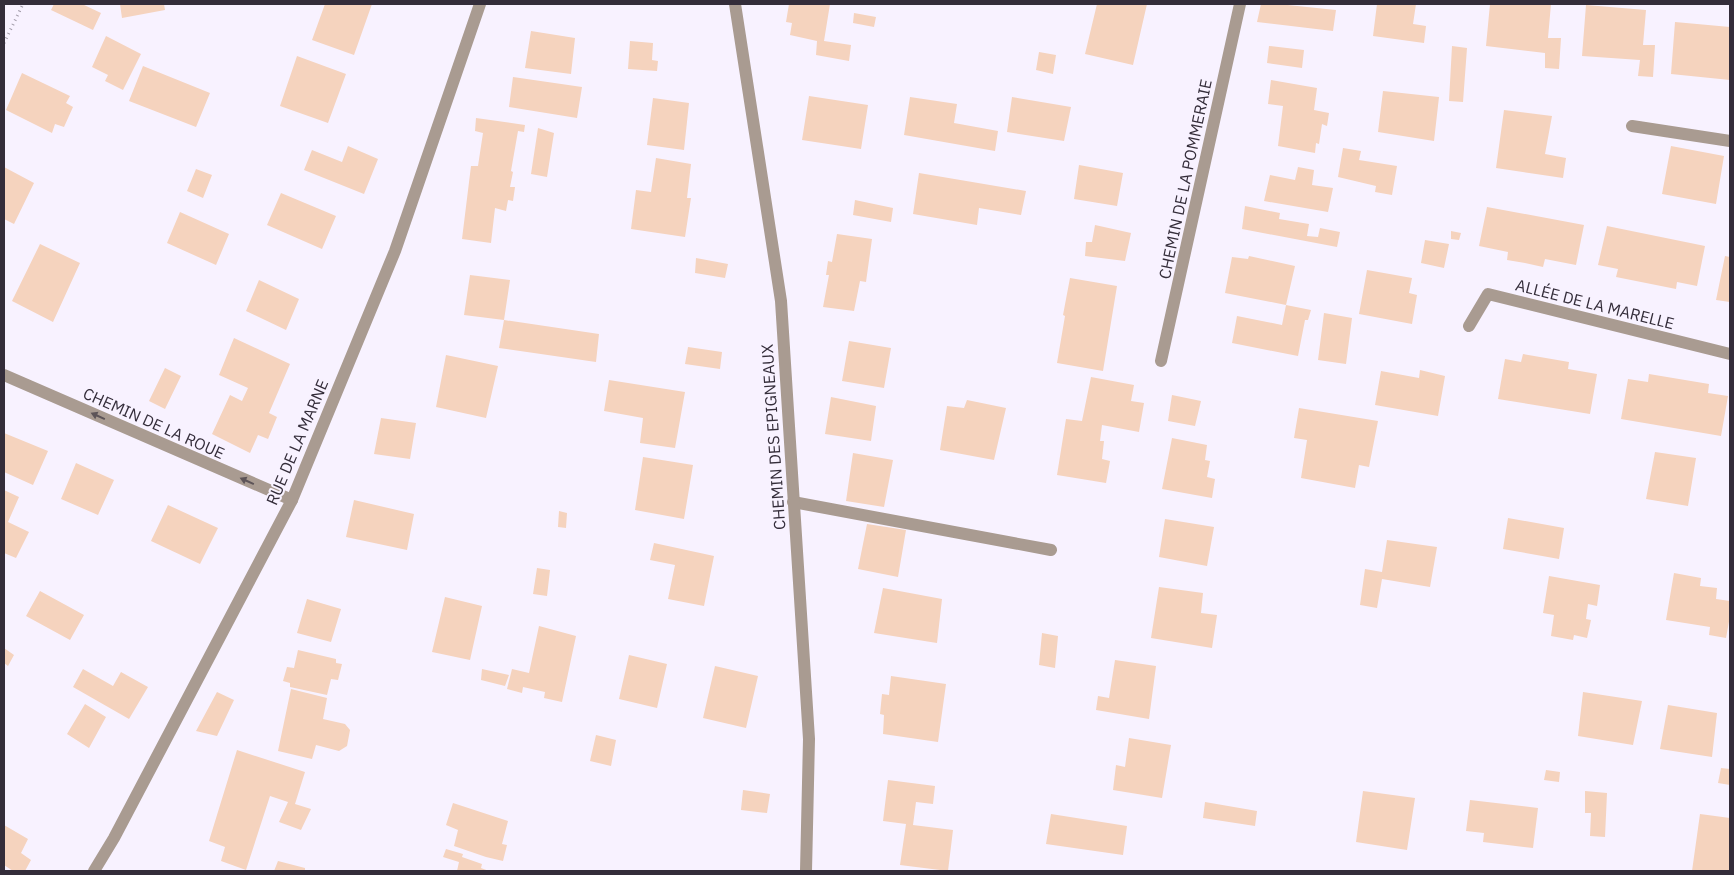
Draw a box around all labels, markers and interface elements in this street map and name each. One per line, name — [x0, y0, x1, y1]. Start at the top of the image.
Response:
street label: CHEMIN DE LA POMMERAIE — [1154, 77, 1216, 281]
street label: ALLÉE DE LA MARELLE — [1513, 274, 1677, 333]
street label: CHEMIN DES EPIGNEAUX — [757, 343, 789, 531]
street label: RUE DE LA MARNE — [262, 376, 332, 508]
street label: CHEMIN DE LA ROUE — [80, 383, 228, 463]
one-way arrow — [91, 411, 105, 419]
one-way arrow — [240, 476, 254, 484]

